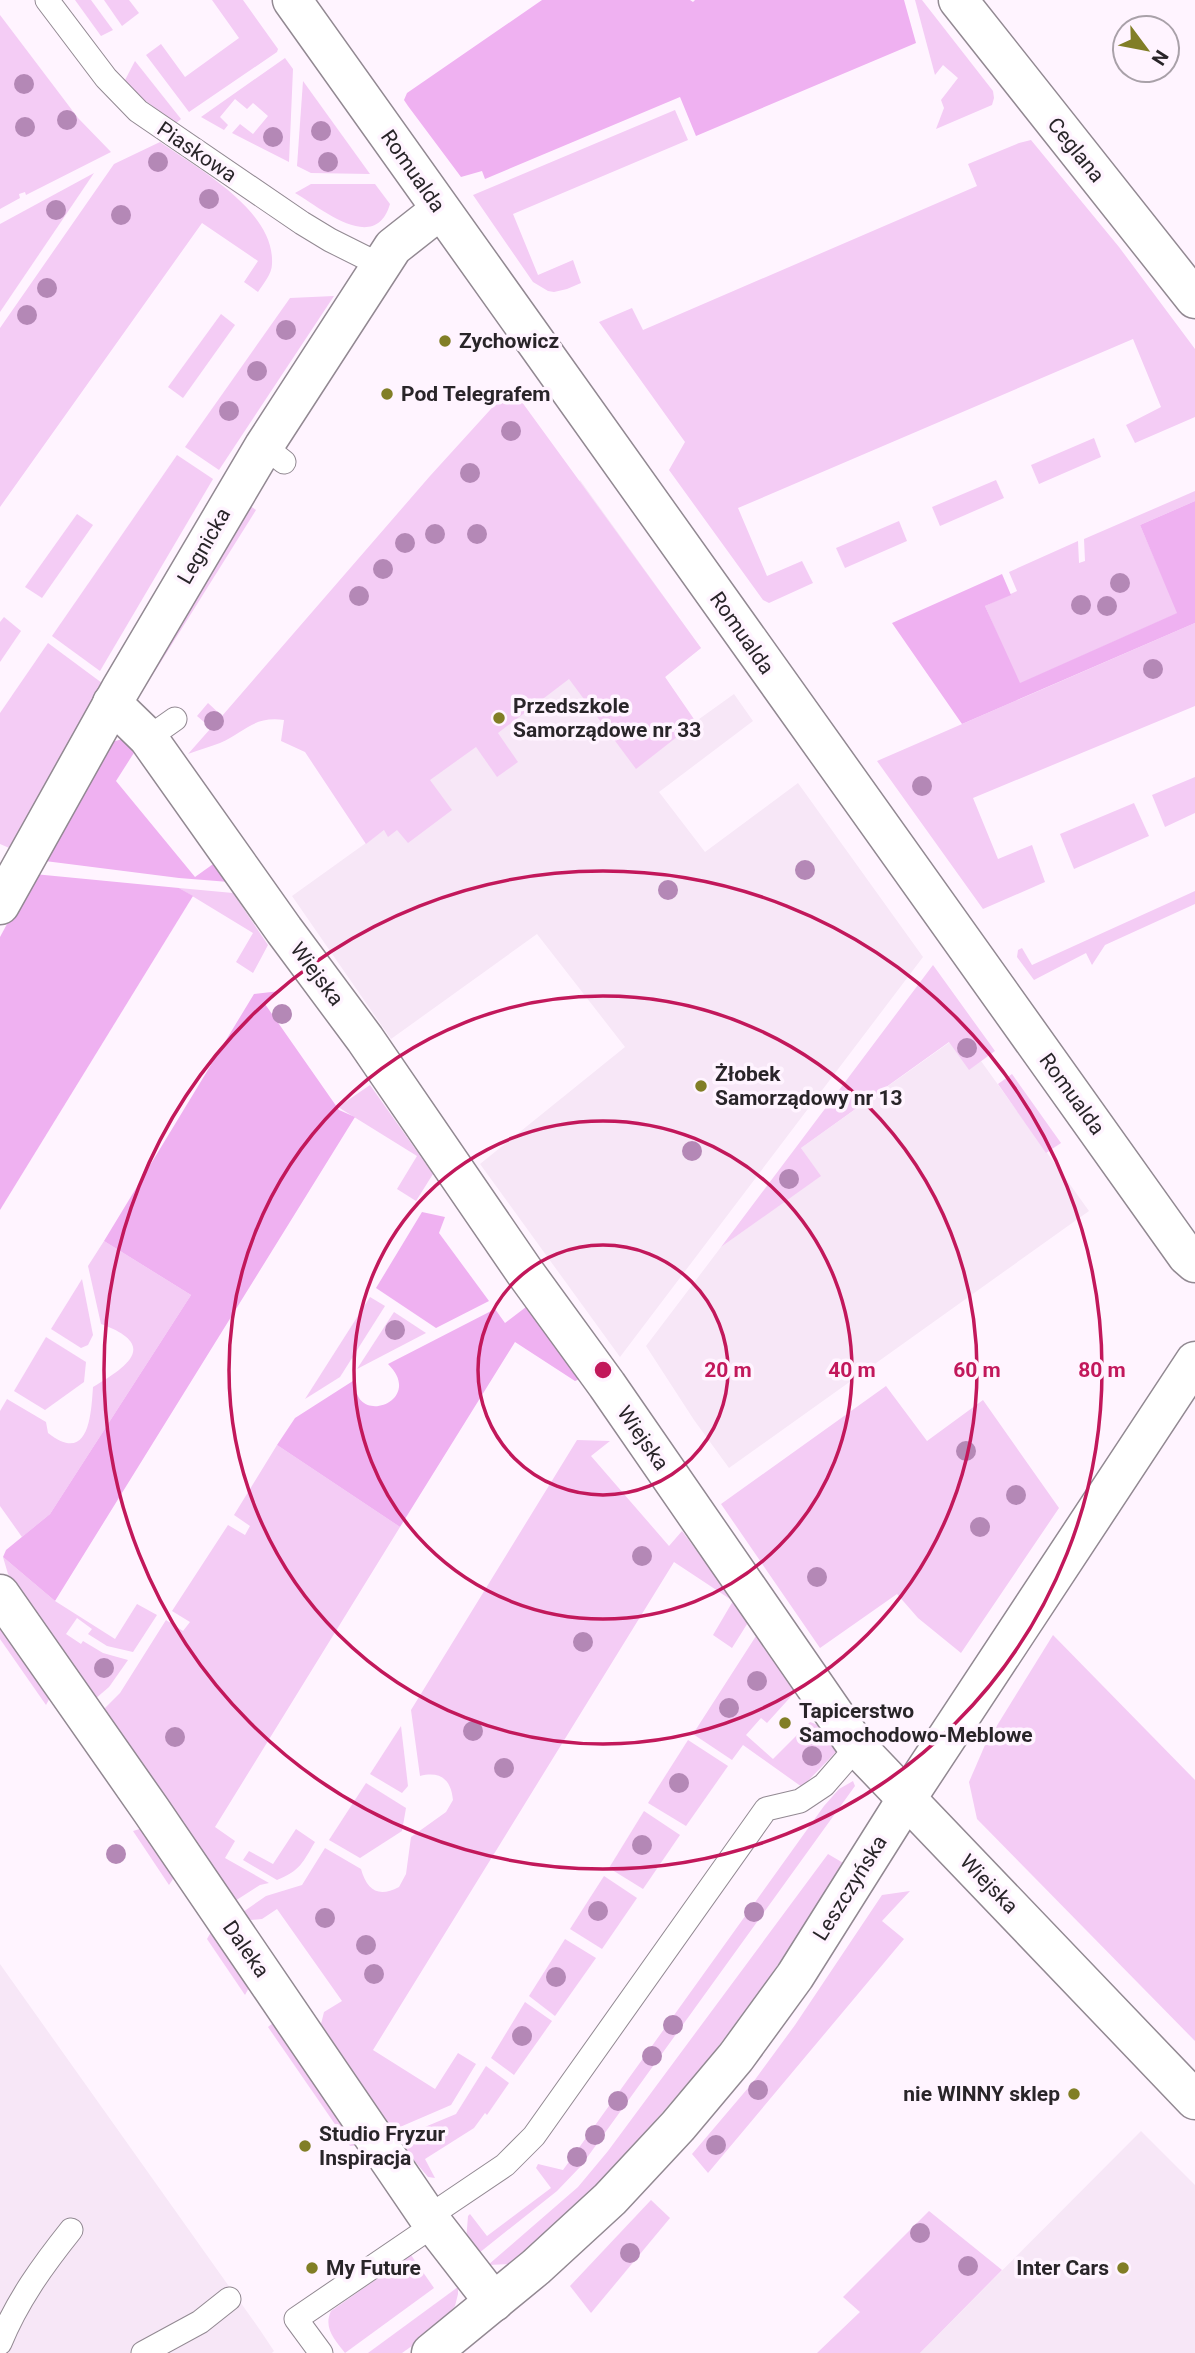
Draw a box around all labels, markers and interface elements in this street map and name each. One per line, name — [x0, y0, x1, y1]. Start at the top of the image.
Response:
north arrow — [1111, 14, 1181, 84]
text: N — [1147, 46, 1173, 70]
street label: Ceglana — [1043, 113, 1109, 187]
street label: Piaskowa — [153, 117, 241, 187]
street label: Romualda — [376, 125, 450, 217]
place label: Zychowicz — [459, 329, 559, 353]
marker: Zychowicz — [437, 333, 453, 349]
place label: Pod Telegrafem — [401, 382, 550, 406]
marker: Pod Telegrafem — [379, 386, 395, 402]
street label: Legnicka — [173, 504, 235, 588]
street label: Romualda — [705, 587, 779, 679]
place label: Przedszkole Samorządowe nr 33 — [513, 694, 701, 742]
marker: Przedszkole Samorządowe nr 33 — [491, 710, 507, 726]
street label: Wiejska — [286, 938, 348, 1010]
street label: Romualda — [1034, 1049, 1110, 1139]
place label: Żłobek Samorządowy nr 13 — [715, 1062, 903, 1110]
marker: Żłobek Samorządowy nr 13 — [693, 1078, 709, 1094]
centre of rings — [591, 1358, 615, 1382]
text: 20 m — [704, 1358, 752, 1382]
text: 40 m — [828, 1358, 876, 1382]
text: 60 m — [953, 1358, 1001, 1382]
text: 80 m — [1078, 1358, 1126, 1382]
street label: Wiejska — [612, 1401, 674, 1475]
place label: Tapicerstwo Samochodowo-Meblowe — [799, 1699, 1033, 1747]
marker: Tapicerstwo Samochodowo-Meblowe — [777, 1715, 793, 1731]
street label: Leszczyńska — [808, 1831, 892, 1945]
street label: Wiejska — [955, 1849, 1023, 1919]
street label: Daleka — [218, 1916, 274, 1982]
place label: nie WINNY sklep — [903, 2082, 1060, 2106]
marker: nie WINNY sklep — [1066, 2086, 1082, 2102]
place label: Studio Fryzur Inspiracja — [319, 2122, 445, 2170]
marker: Studio Fryzur Inspiracja — [297, 2138, 313, 2154]
place label: My Future — [326, 2256, 421, 2280]
place label: Inter Cars — [1016, 2256, 1109, 2280]
marker: My Future — [304, 2260, 320, 2276]
marker: Inter Cars — [1115, 2260, 1131, 2276]

